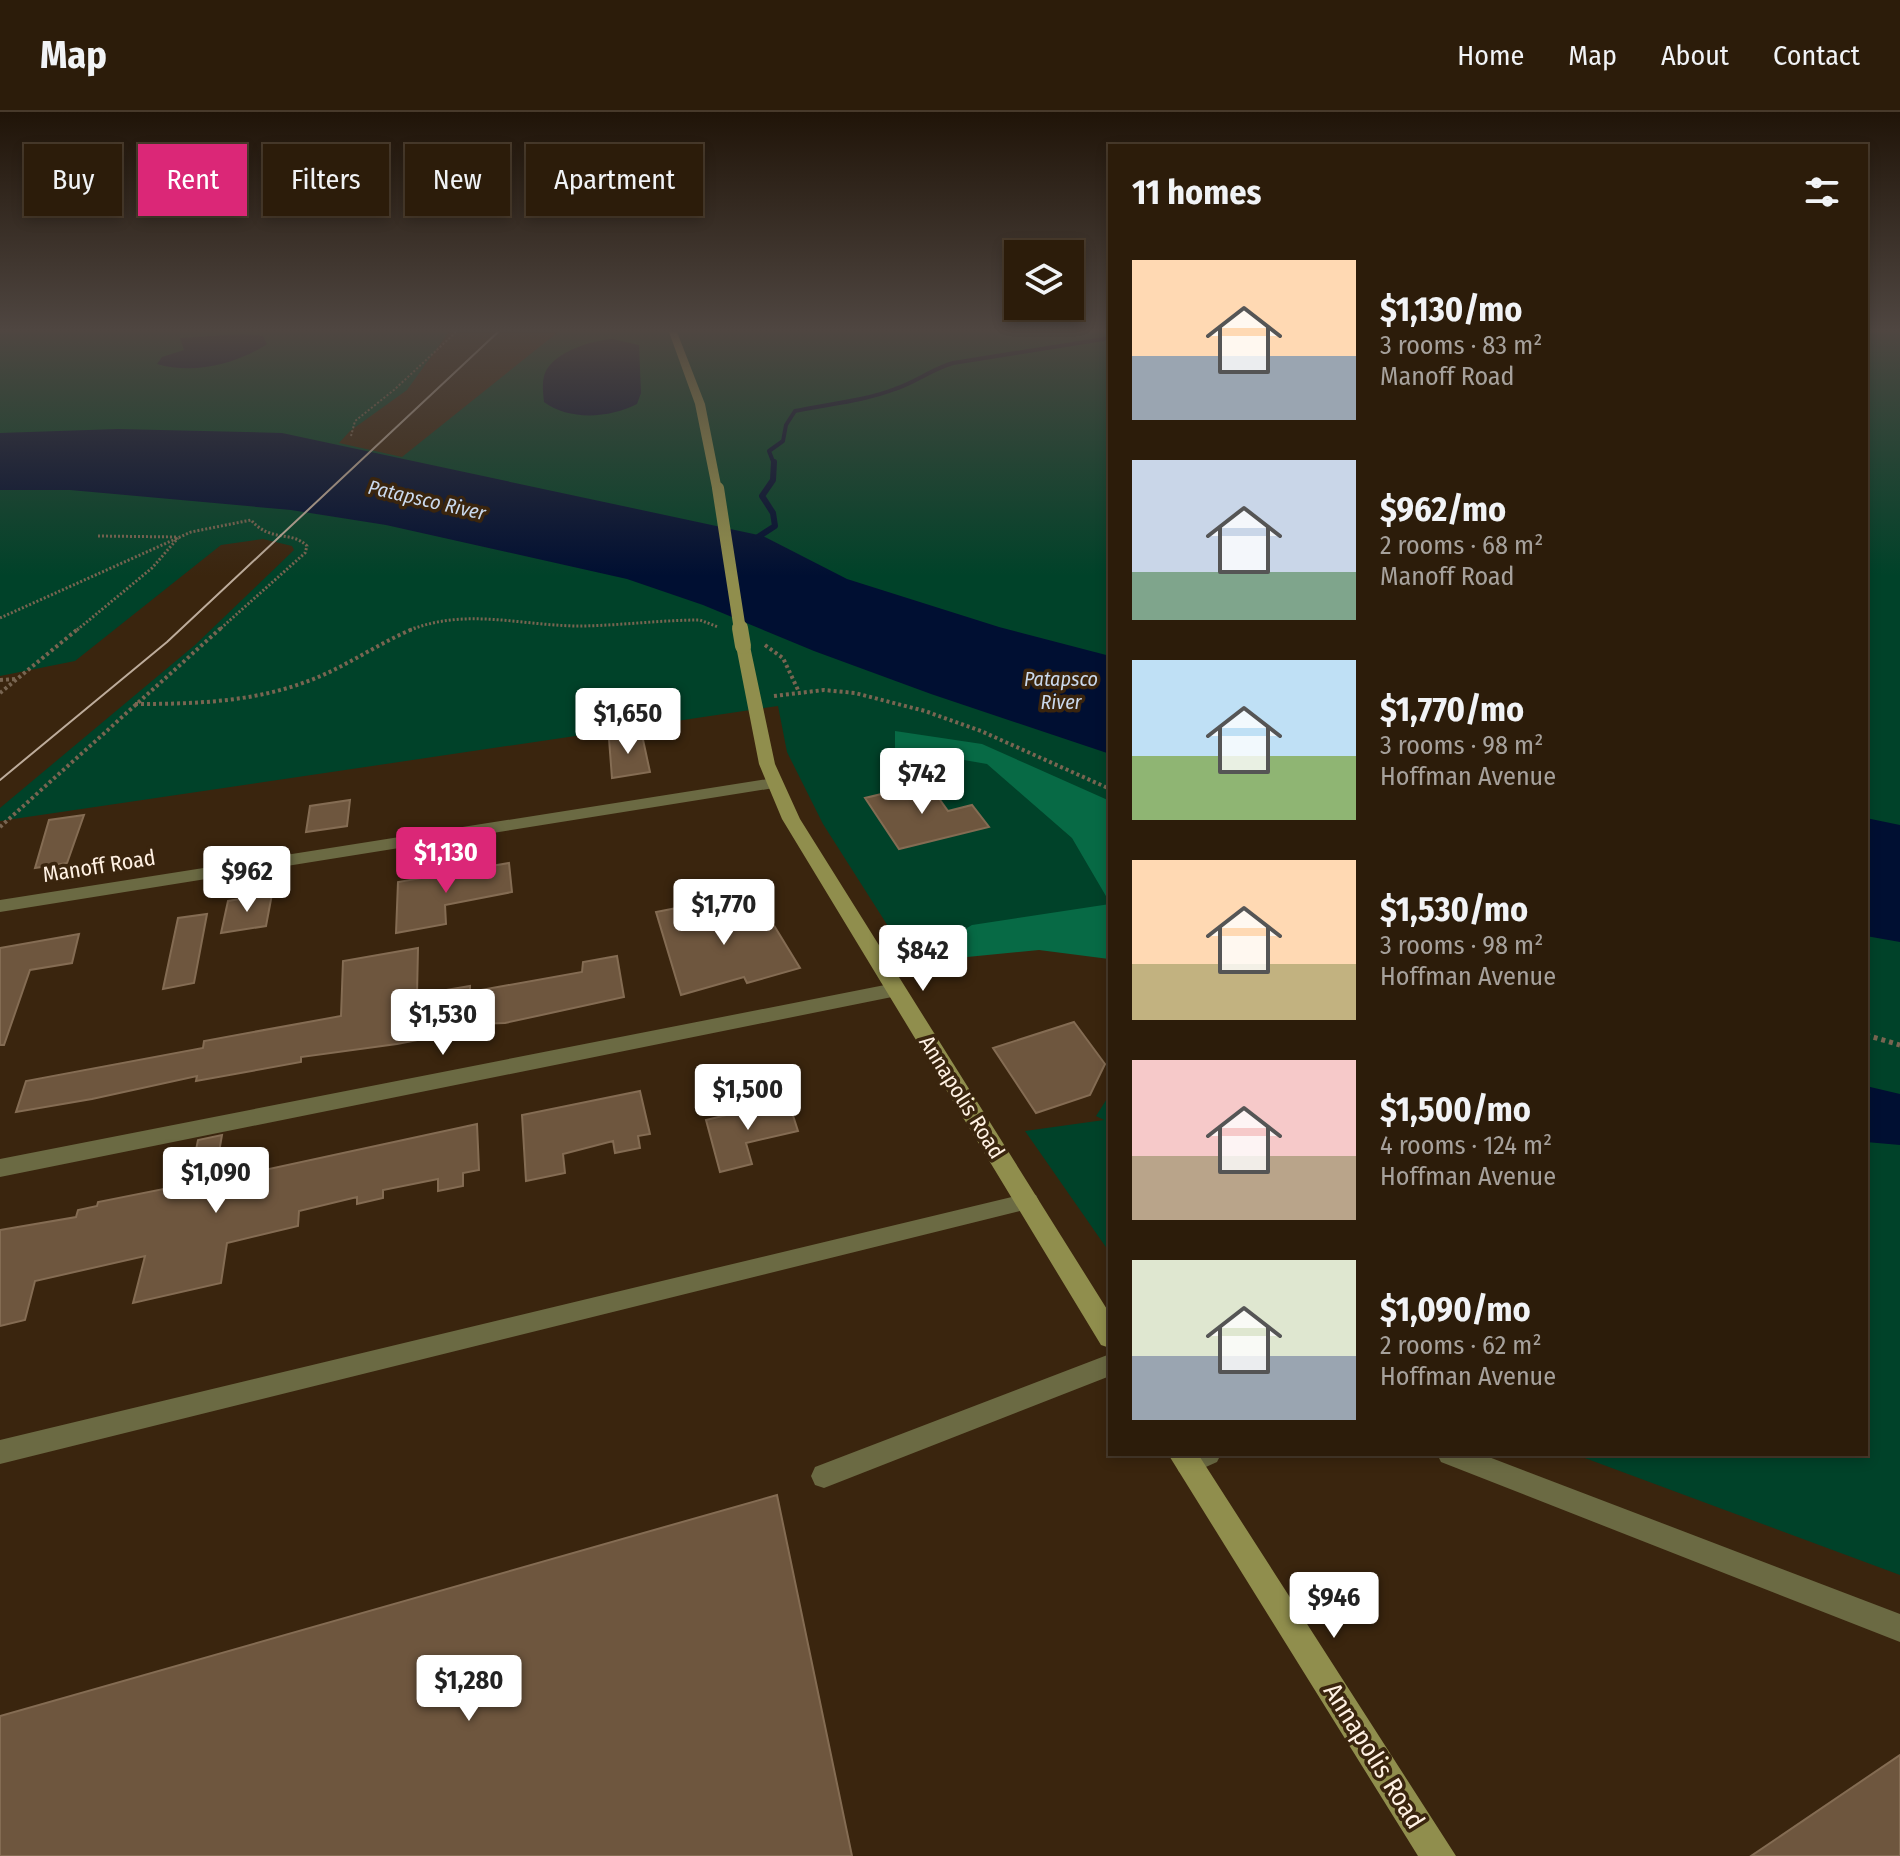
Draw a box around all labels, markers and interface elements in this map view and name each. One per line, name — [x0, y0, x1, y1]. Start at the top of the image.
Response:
text: Map — [40, 32, 107, 78]
text: Home — [1457, 39, 1524, 72]
text: Map — [1568, 39, 1617, 72]
text: About — [1661, 39, 1729, 72]
text: Contact — [1773, 39, 1860, 72]
chip: Buy — [24, 144, 122, 216]
chip: Rent — [138, 144, 247, 216]
chip: Filters — [263, 144, 389, 216]
chip: New — [405, 144, 510, 216]
chip: Apartment — [526, 144, 703, 216]
icon: filters — [1800, 170, 1844, 214]
text: 11 homes — [1132, 172, 1261, 213]
map controls — [1004, 240, 1084, 320]
button: layers — [1004, 240, 1084, 320]
text: $1,130/mo — [1380, 289, 1522, 330]
icon: home — [1196, 292, 1292, 388]
text: 3 rooms · 83 m² — [1380, 330, 1542, 361]
text: Manoff Road — [1380, 361, 1515, 392]
water label: Patapsco River — [366, 475, 489, 525]
text: $962/mo — [1380, 489, 1506, 530]
icon: home — [1196, 492, 1292, 588]
text: 2 rooms · 68 m² — [1380, 530, 1543, 561]
text: Manoff Road — [1380, 561, 1515, 592]
water label: Patapsco River — [1024, 667, 1098, 714]
pin: $1,650 — [563, 688, 693, 756]
text: $1,770/mo — [1380, 689, 1524, 730]
icon: home — [1196, 692, 1292, 788]
text: $1,650 — [593, 698, 663, 729]
text: 3 rooms · 98 m² — [1380, 730, 1543, 761]
pin: $742 — [875, 748, 969, 816]
text: $742 — [898, 758, 946, 789]
text: Hoffman Avenue — [1380, 761, 1556, 792]
pin: $1,130 — [381, 827, 511, 895]
text: $1,130 — [414, 837, 478, 868]
street label: Manoff Road — [41, 844, 157, 888]
pin: $962 — [200, 846, 294, 914]
text: $962 — [221, 856, 273, 887]
pin: $1,770 — [659, 879, 789, 947]
text: $1,770 — [691, 889, 757, 920]
text: $1,530/mo — [1380, 889, 1528, 930]
icon: home — [1196, 892, 1292, 988]
pin: $842 — [876, 925, 970, 993]
text: 3 rooms · 98 m² — [1380, 930, 1543, 961]
text: $842 — [897, 935, 949, 966]
text: Hoffman Avenue — [1380, 961, 1556, 992]
pin: $1,530 — [378, 989, 508, 1057]
text: $1,530 — [409, 999, 477, 1030]
street label: Annapolis Road — [913, 1030, 1011, 1164]
pin: $1,500 — [683, 1064, 813, 1132]
text: $1,500 — [713, 1074, 783, 1105]
text: $1,500/mo — [1380, 1089, 1531, 1130]
icon: home — [1196, 1092, 1292, 1188]
text: 4 rooms · 124 m² — [1380, 1130, 1552, 1161]
pin: $1,090 — [151, 1147, 281, 1215]
text: $1,090 — [181, 1157, 251, 1188]
text: Hoffman Avenue — [1380, 1161, 1556, 1192]
text: $1,090/mo — [1380, 1289, 1531, 1330]
icon: home — [1196, 1292, 1292, 1388]
text: 2 rooms · 62 m² — [1380, 1330, 1542, 1361]
text: Hoffman Avenue — [1380, 1361, 1556, 1392]
pin: $946 — [1287, 1572, 1381, 1640]
text: $946 — [1308, 1582, 1360, 1613]
pin: $1,280 — [404, 1655, 534, 1723]
text: $1,280 — [435, 1665, 503, 1696]
street label: Annapolis Road — [1317, 1677, 1431, 1835]

